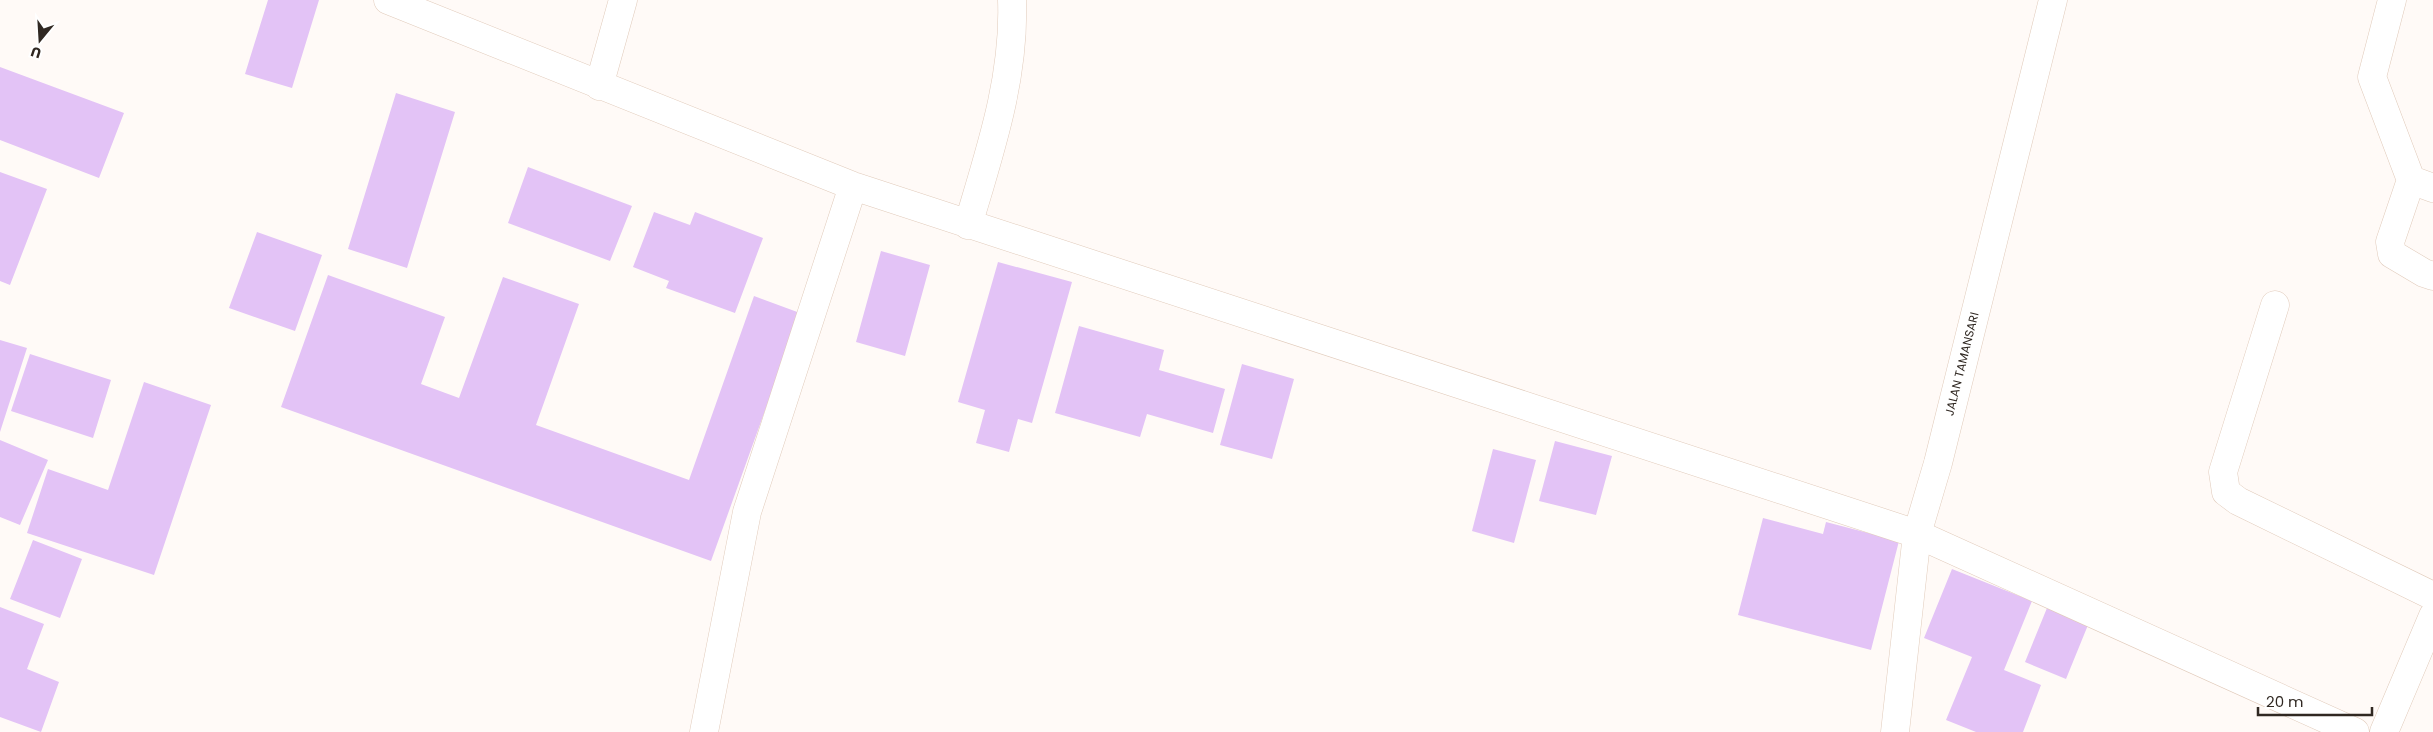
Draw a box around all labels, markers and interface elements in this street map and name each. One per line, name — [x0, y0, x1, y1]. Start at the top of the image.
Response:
north arrow — [15, 15, 65, 65]
text: U — [28, 41, 44, 63]
street label: JALAN TAMANSARI — [1940, 310, 1983, 417]
scale bar — [2258, 684, 2372, 716]
text: 20 m — [2266, 691, 2304, 712]

